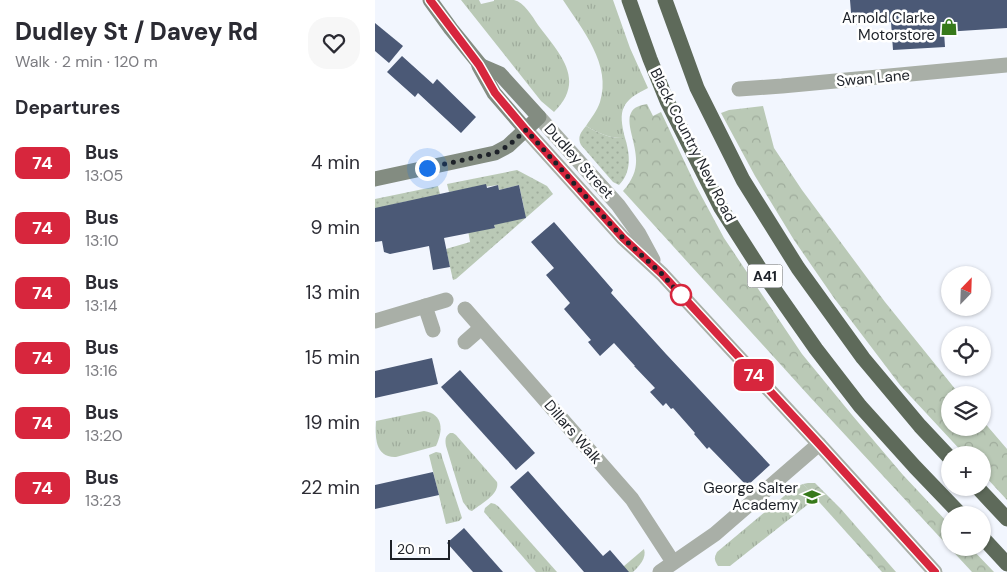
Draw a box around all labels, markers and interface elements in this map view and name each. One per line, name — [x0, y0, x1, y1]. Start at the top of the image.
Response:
place label: Arnold Clarke Motorstore — [842, 8, 935, 45]
text: Dudley St / Davey Rd — [15, 16, 258, 47]
button: heart — [308, 17, 360, 69]
shop icon: Arnold Clarke Motorstore — [939, 17, 959, 37]
text: Walk · 2 min · 120 m — [15, 51, 158, 72]
street label: Black Country New Road — [645, 65, 741, 225]
street label: Swan Lane — [835, 65, 911, 91]
text: Departures — [15, 95, 120, 120]
street label: Dudley Street — [540, 119, 618, 203]
text: Bus — [85, 140, 119, 165]
text: 4 min — [311, 150, 360, 175]
text: 74 — [32, 151, 53, 175]
your location — [415, 156, 440, 181]
text: 13:05 — [85, 165, 123, 186]
text: Bus — [85, 205, 119, 230]
text: 9 min — [311, 215, 360, 240]
text: 74 — [32, 216, 53, 240]
text: 13:10 — [85, 230, 119, 251]
road number: A41 — [747, 264, 783, 288]
north arrow — [941, 266, 991, 316]
map controls — [941, 266, 991, 556]
text: Bus — [85, 270, 119, 295]
text: 13 min — [305, 280, 360, 305]
text: 74 — [32, 281, 53, 305]
unlabelled marker — [670, 284, 692, 306]
text: 13:14 — [85, 295, 117, 316]
button: locate — [941, 326, 991, 376]
text: Bus — [85, 335, 119, 360]
text: 15 min — [305, 345, 360, 370]
text: 74 — [32, 346, 53, 370]
line badge: 74 — [731, 359, 777, 391]
text: 13:16 — [85, 360, 118, 381]
text: 74 — [744, 363, 764, 387]
button: layers — [941, 386, 991, 436]
street label: Dillars Walk — [540, 396, 607, 469]
text: Bus — [85, 400, 119, 425]
text: 19 min — [305, 410, 360, 435]
text: 74 — [32, 411, 53, 435]
text: 13:20 — [85, 425, 123, 446]
button: + — [941, 446, 991, 496]
text: Bus — [85, 465, 119, 490]
text: 22 min — [301, 475, 360, 500]
text: 74 — [32, 476, 53, 500]
place label: George Salter Academy — [703, 478, 799, 515]
school or university icon: George Salter Academy — [802, 487, 822, 507]
text: 13:23 — [85, 490, 121, 511]
button: − — [941, 506, 991, 556]
scale bar — [390, 537, 450, 560]
text: 20 m — [397, 540, 431, 558]

